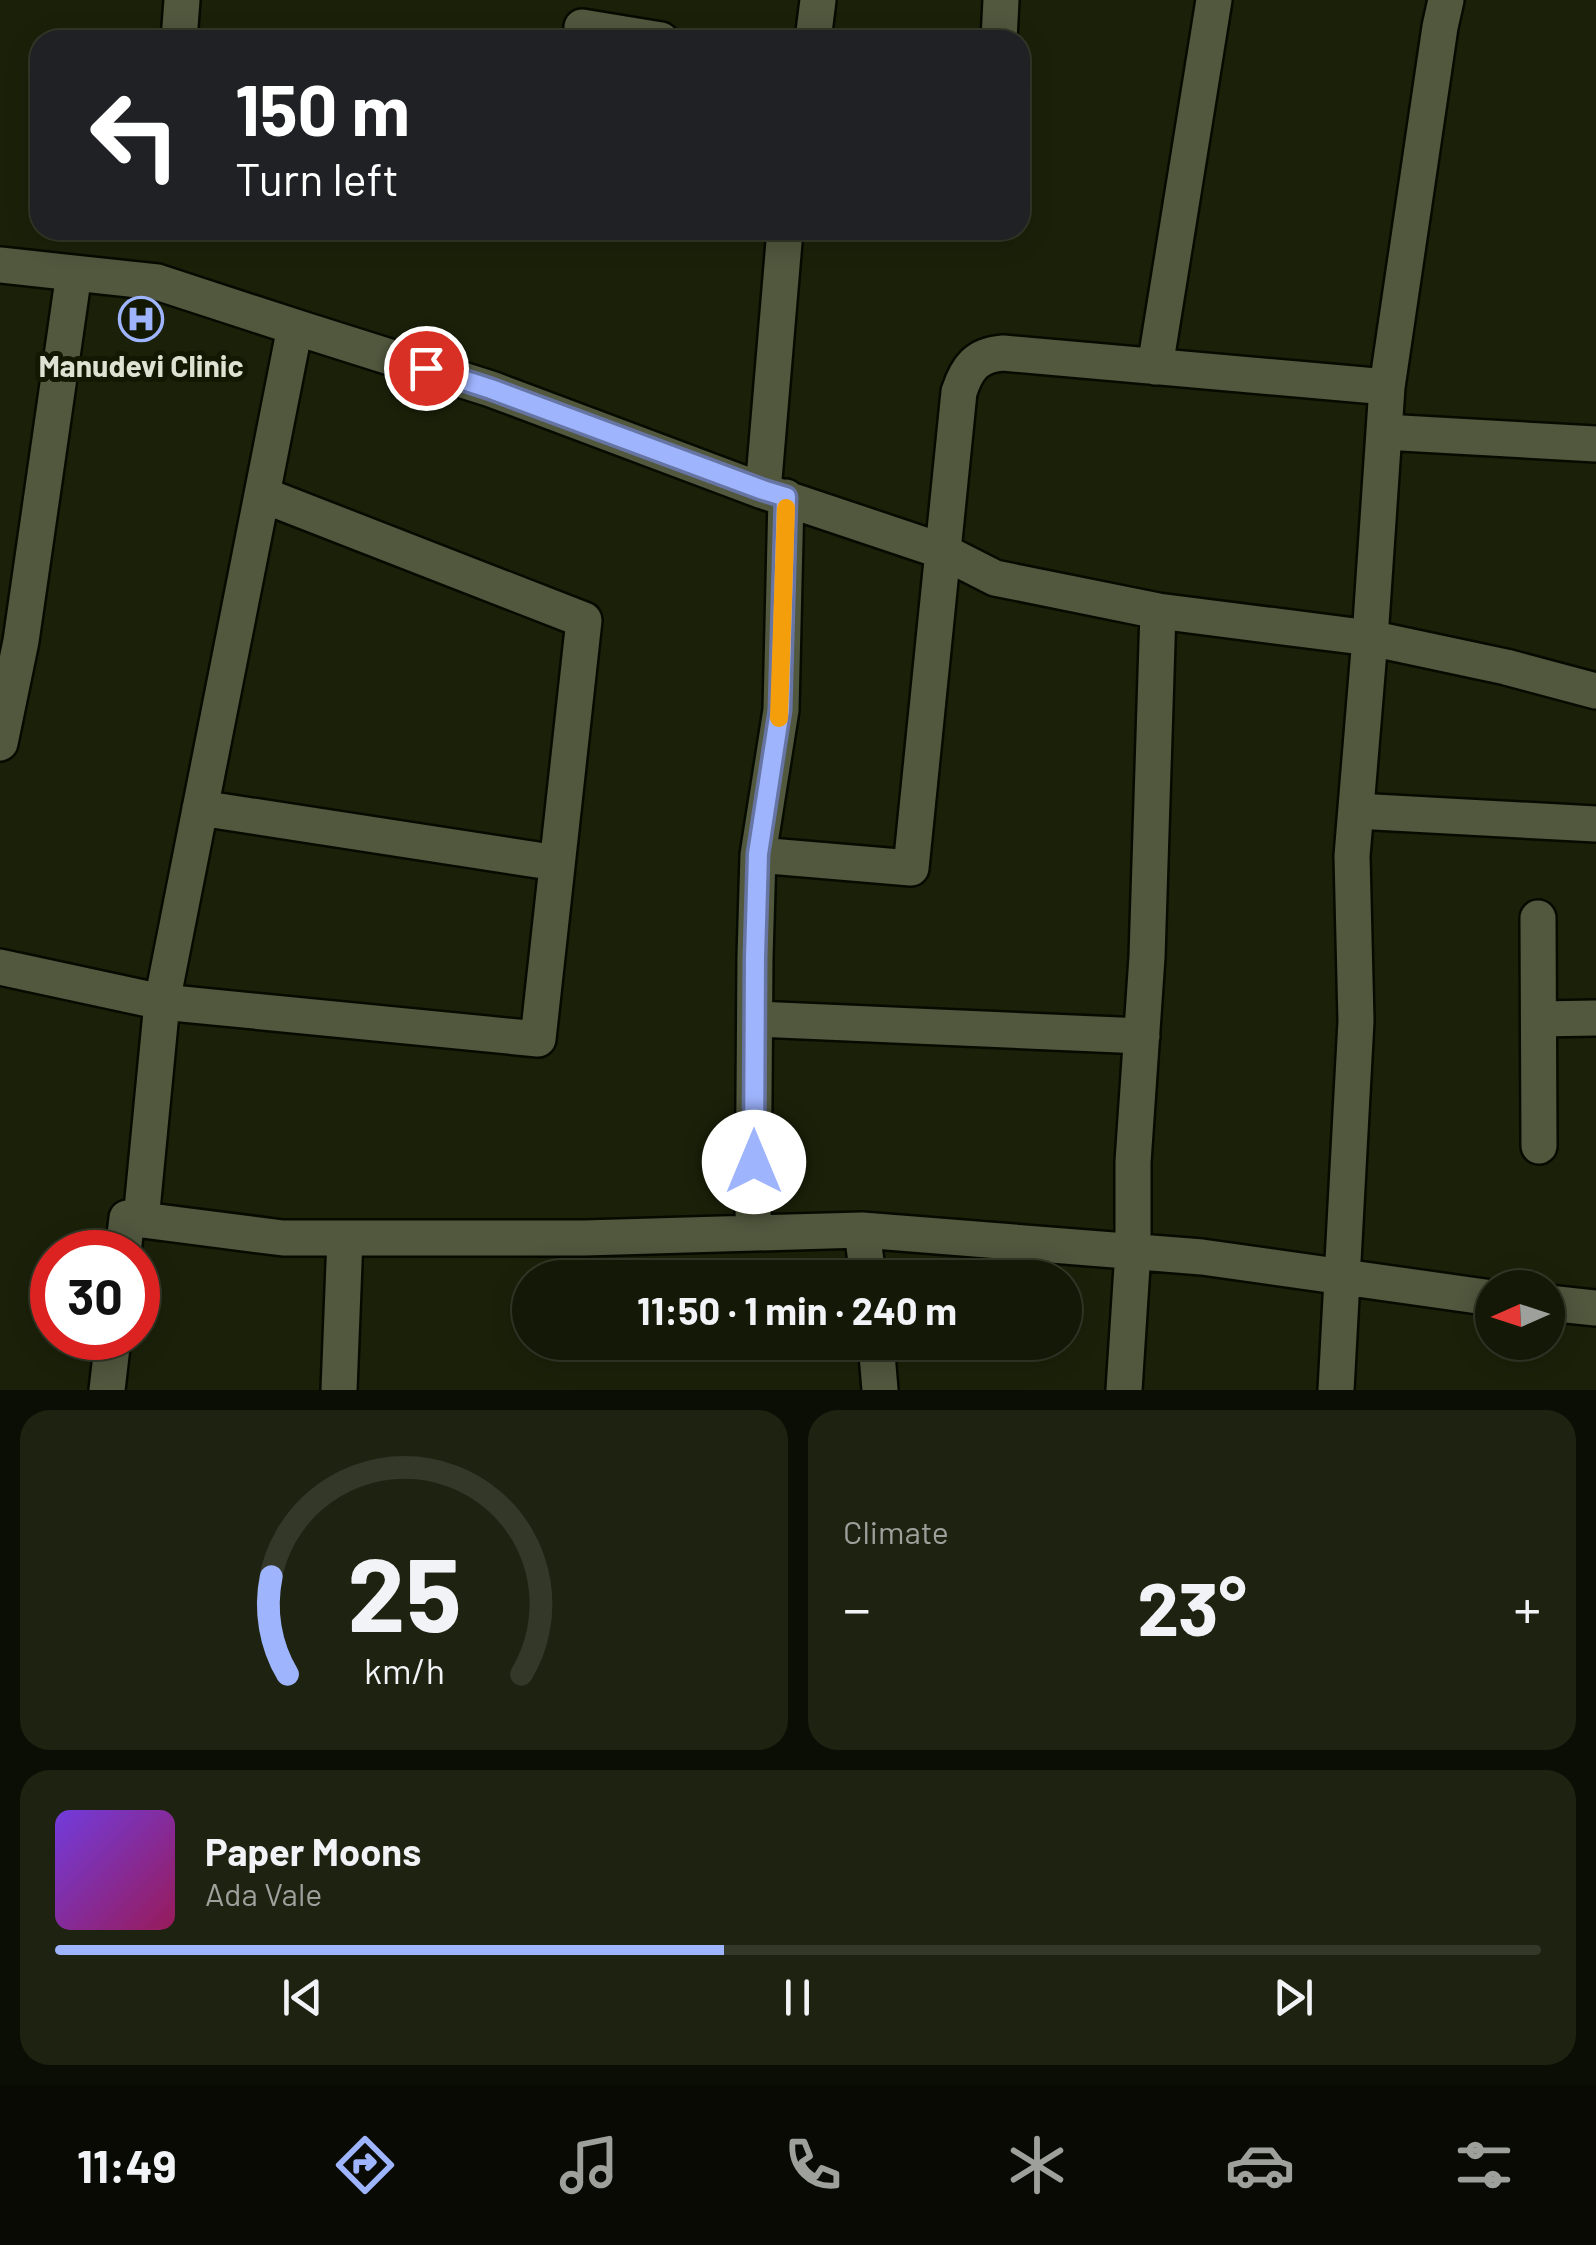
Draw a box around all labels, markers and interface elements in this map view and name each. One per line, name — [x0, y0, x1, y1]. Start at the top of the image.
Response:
text: 150 m — [235, 66, 410, 150]
icon: left — [70, 70, 200, 200]
text: Turn left — [235, 151, 399, 205]
hospital icon: Manudevi Clinic — [118, 296, 164, 342]
pin — [384, 326, 469, 411]
icon: arrive — [399, 341, 454, 396]
place label: Manudevi Clinic — [38, 347, 244, 383]
position arrow — [702, 1110, 806, 1214]
speed limit sign: 30 — [30, 1230, 160, 1360]
north arrow — [1475, 1270, 1565, 1360]
map controls — [1475, 1270, 1565, 1360]
text: 11:50 · 1 min · 240 m — [637, 1287, 957, 1333]
text: Climate — [843, 1512, 949, 1550]
text: 25 — [347, 1528, 461, 1653]
text: 23° — [1137, 1561, 1247, 1651]
text: − — [843, 1574, 871, 1640]
text: + — [1513, 1574, 1541, 1640]
text: km/h — [364, 1648, 444, 1691]
text: Paper Moons — [205, 1828, 421, 1874]
text: Ada Vale — [205, 1874, 322, 1912]
icon: previous — [275, 1970, 330, 2025]
icon: pause — [770, 1970, 825, 2025]
icon: next — [1266, 1970, 1321, 2025]
icon: directions — [330, 2130, 400, 2200]
icon: music — [554, 2130, 624, 2200]
icon: phone — [778, 2130, 848, 2200]
icon: climate — [1002, 2130, 1072, 2200]
icon: car — [1225, 2130, 1295, 2200]
icon: filters — [1449, 2130, 1519, 2200]
text: 11:49 — [77, 2138, 177, 2192]

